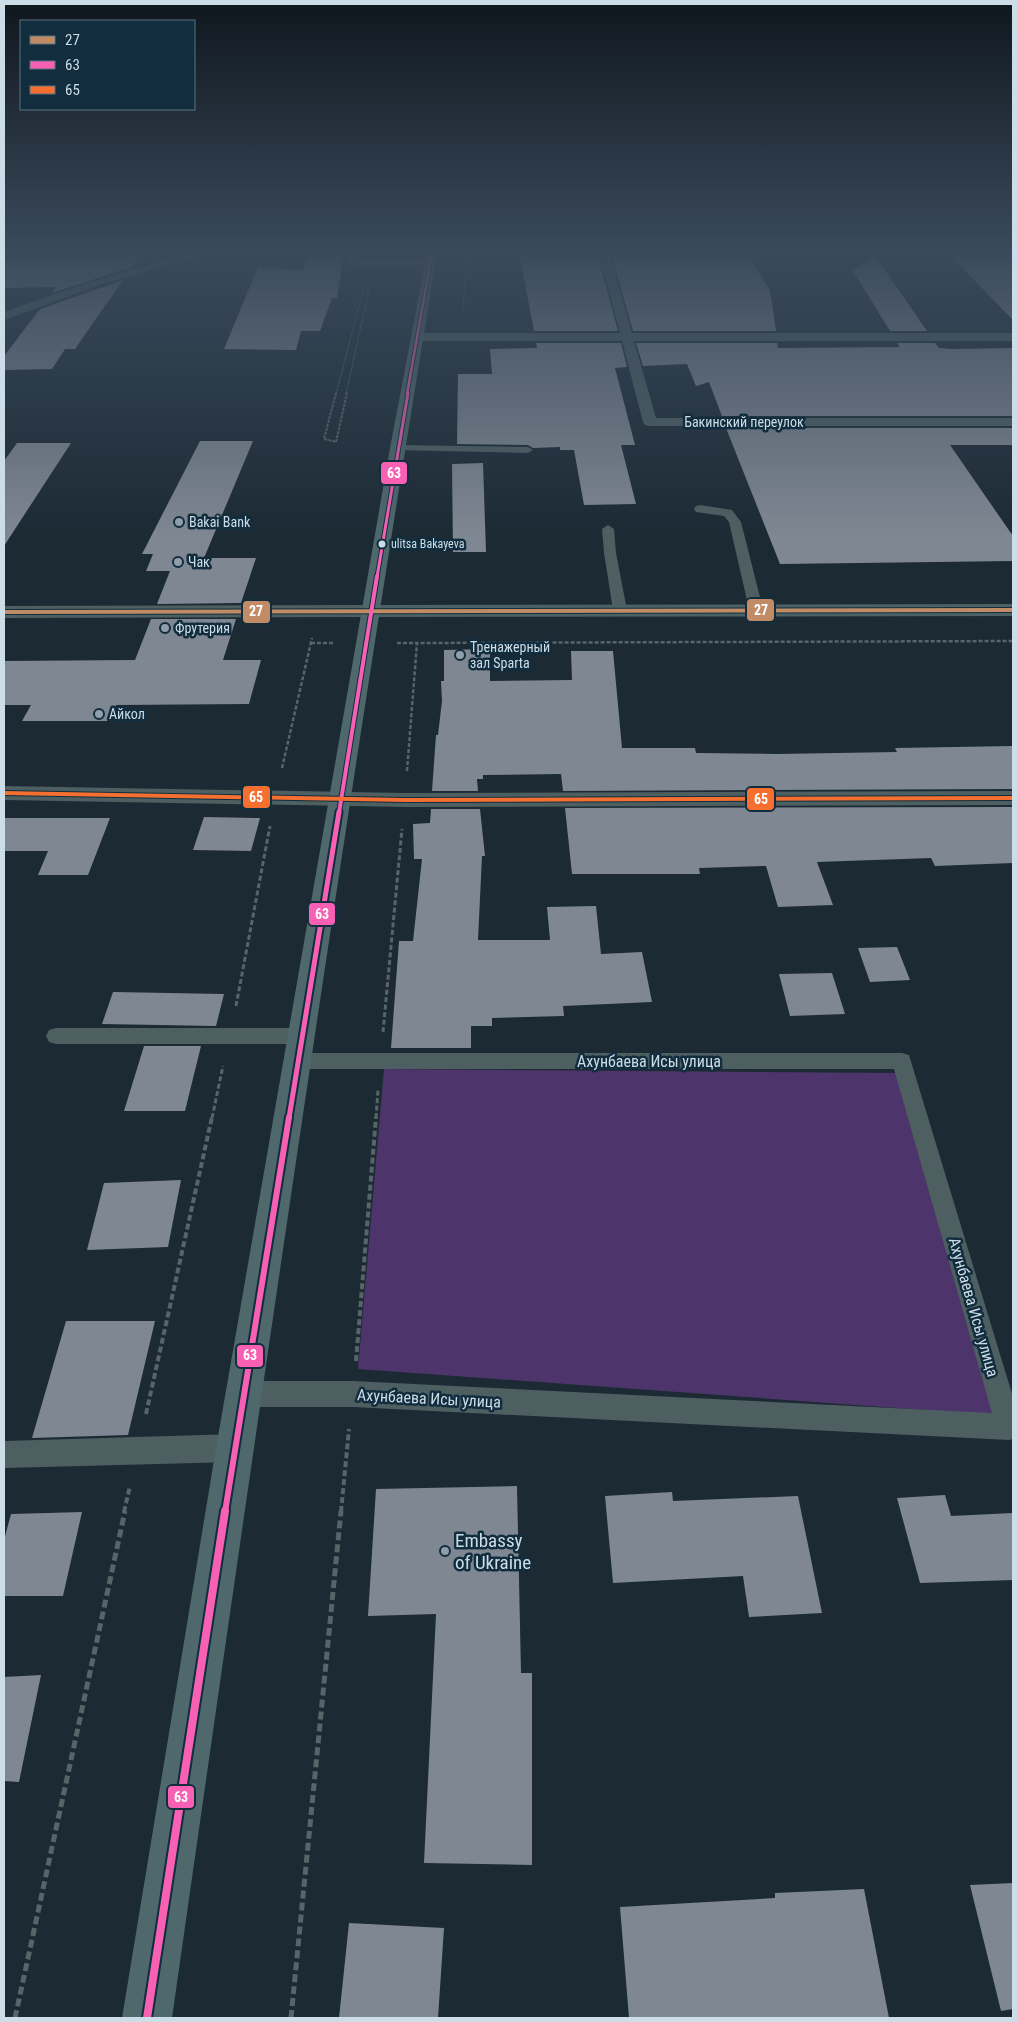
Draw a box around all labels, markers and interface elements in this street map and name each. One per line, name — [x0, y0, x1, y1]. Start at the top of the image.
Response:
legend — [20, 20, 195, 110]
text: 27 — [65, 31, 80, 49]
text: 63 — [65, 56, 80, 74]
text: 65 — [65, 81, 80, 99]
street label: Бакинский переулок — [684, 414, 804, 430]
line badge: 63 — [380, 461, 408, 485]
text: 63 — [387, 465, 401, 481]
place label: Bakai Bank — [189, 514, 251, 530]
marker: Bakai Bank — [173, 516, 185, 528]
place label: ulitsa Bakayeva — [391, 537, 465, 551]
marker: ulitsa Bakayeva — [377, 539, 387, 549]
place label: Чак — [188, 554, 210, 570]
marker: Чак — [172, 556, 184, 568]
line badge: 27 — [746, 598, 775, 622]
line badge: 27 — [242, 600, 271, 624]
text: 27 — [754, 602, 768, 618]
text: 27 — [249, 603, 263, 619]
place label: Фрутерия — [175, 620, 230, 636]
marker: Фрутерия — [159, 622, 171, 634]
place label: Тренажерный зал Sparta — [470, 639, 550, 671]
marker: Тренажерный зал Sparta — [454, 649, 466, 661]
place label: Айкол — [109, 706, 145, 722]
marker: Айкол — [93, 708, 105, 720]
line badge: 65 — [242, 785, 271, 809]
line badge: 65 — [746, 787, 775, 811]
text: 65 — [249, 789, 263, 805]
text: 65 — [754, 791, 768, 807]
line badge: 63 — [308, 902, 336, 926]
text: 63 — [315, 906, 329, 922]
street label: Ахунбаева Исы улица — [577, 1052, 721, 1071]
street label: Ахунбаева Исы улица — [945, 1235, 1002, 1379]
line badge: 63 — [236, 1344, 264, 1368]
text: 63 — [243, 1347, 257, 1363]
street label: Ахунбаева Исы улица — [357, 1385, 501, 1412]
place label: Embassy of Ukraine — [455, 1529, 531, 1574]
marker: Embassy of Ukraine — [439, 1545, 451, 1557]
line badge: 63 — [167, 1785, 195, 1809]
text: 63 — [174, 1789, 188, 1805]

